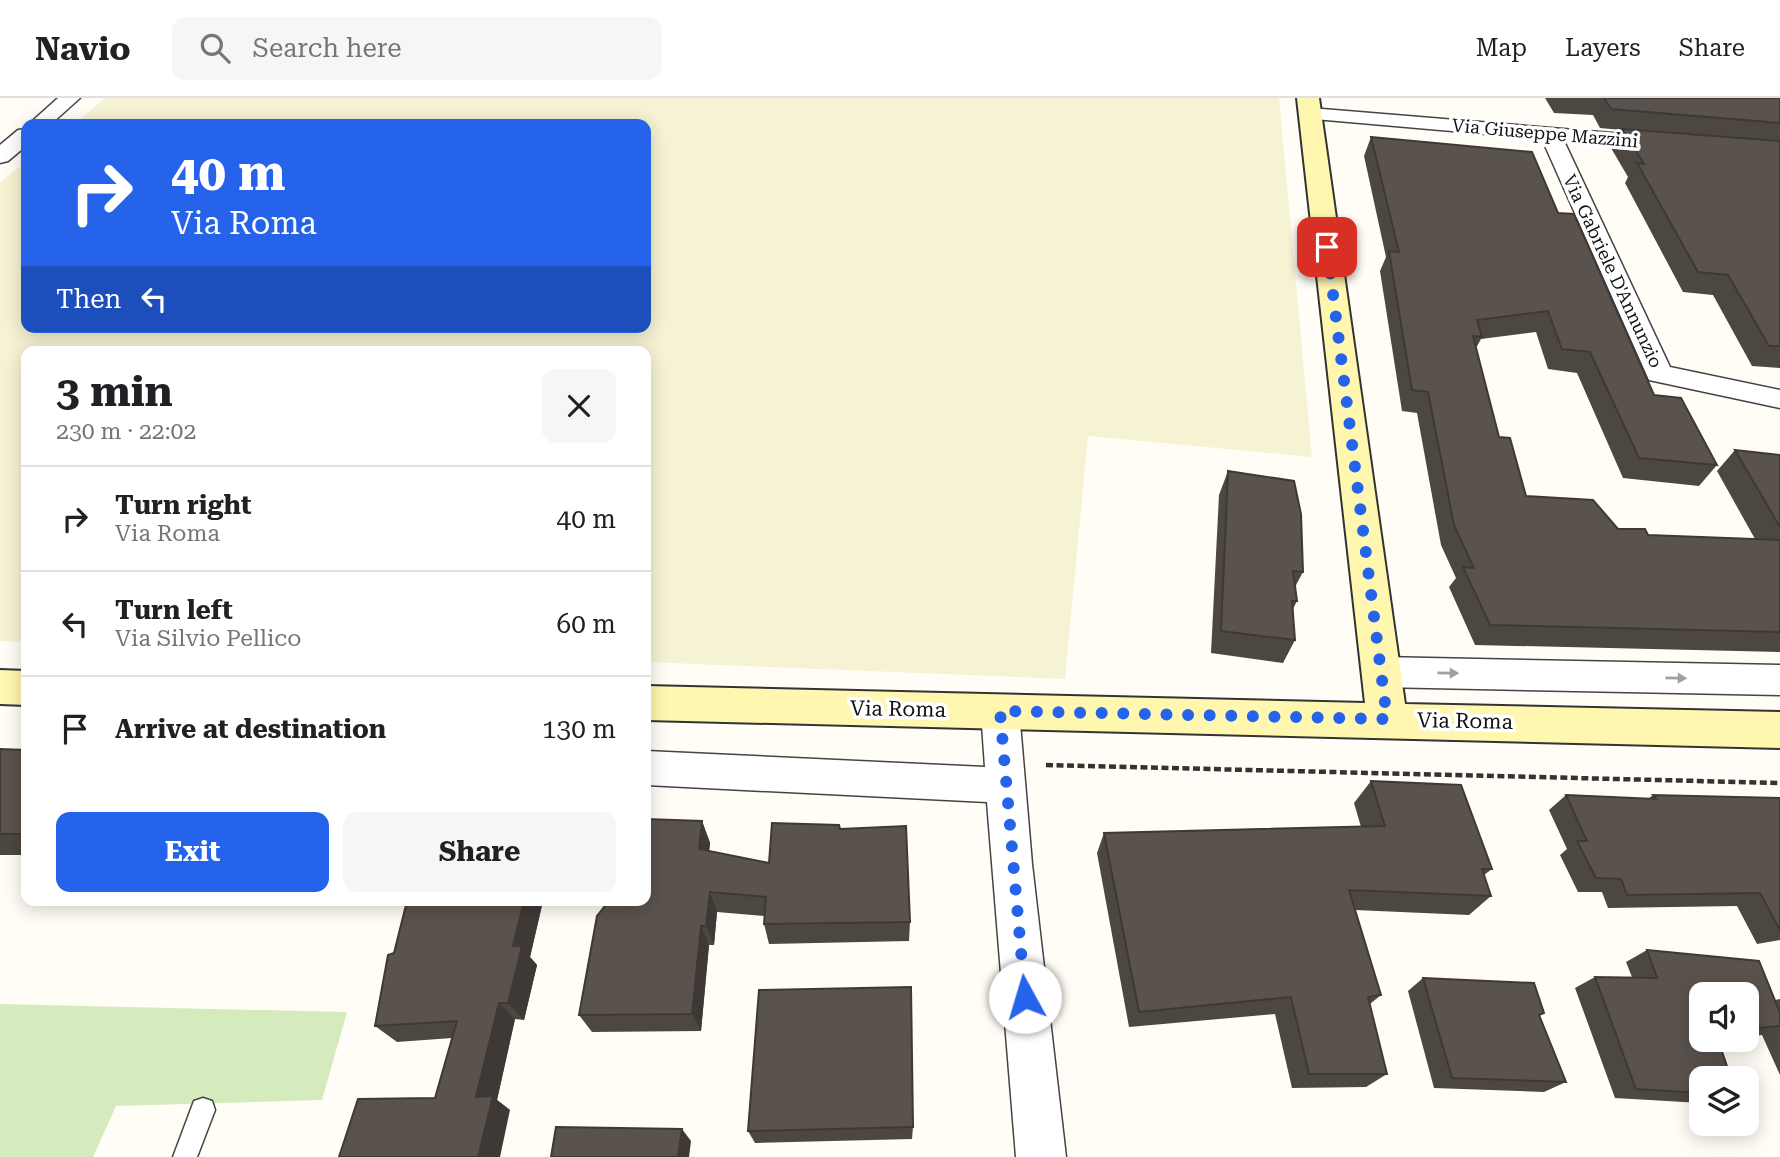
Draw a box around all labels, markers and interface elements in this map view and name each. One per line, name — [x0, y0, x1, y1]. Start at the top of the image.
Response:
search box — [172, 17, 662, 80]
text: Navio — [35, 29, 130, 68]
icon: search — [196, 29, 234, 67]
text: Search here — [252, 33, 401, 63]
text: Map — [1476, 34, 1527, 62]
text: Layers — [1565, 34, 1641, 62]
text: Share — [1679, 34, 1745, 62]
street label: Via Giuseppe Mazzini — [1451, 114, 1639, 152]
text: 40 m — [171, 145, 286, 202]
icon: right — [56, 147, 147, 238]
street label: Via Gabriele D'Annunzio — [1559, 171, 1667, 371]
text: Via Roma — [171, 204, 317, 242]
pin — [1297, 217, 1357, 277]
icon: arrive — [1308, 228, 1346, 266]
icon: left — [135, 280, 173, 318]
text: Then — [56, 284, 121, 314]
text: 3 min — [56, 367, 173, 416]
button: close — [542, 369, 616, 443]
text: 230 m · 22:02 — [56, 418, 196, 445]
text: Turn right — [115, 490, 251, 520]
icon: right — [56, 500, 94, 538]
text: 40 m — [557, 504, 616, 534]
text: Via Roma — [115, 520, 220, 547]
text: Turn left — [115, 595, 233, 625]
icon: left — [56, 605, 94, 643]
text: 60 m — [557, 609, 616, 639]
text: Via Silvio Pellico — [115, 625, 301, 652]
one-way arrow — [1437, 668, 1459, 679]
one-way arrow — [1665, 672, 1687, 684]
street label: Via Roma — [850, 696, 947, 722]
street label: Via Roma — [1417, 708, 1514, 734]
icon: arrive — [56, 710, 94, 748]
text: Arrive at destination — [115, 714, 386, 744]
text: 130 m — [542, 714, 616, 744]
button: Exit — [56, 812, 329, 892]
button: Share — [343, 812, 616, 892]
position arrow — [988, 960, 1062, 1034]
map controls — [1689, 982, 1759, 1136]
button: sound — [1689, 982, 1759, 1052]
button: layers — [1689, 1066, 1759, 1136]

